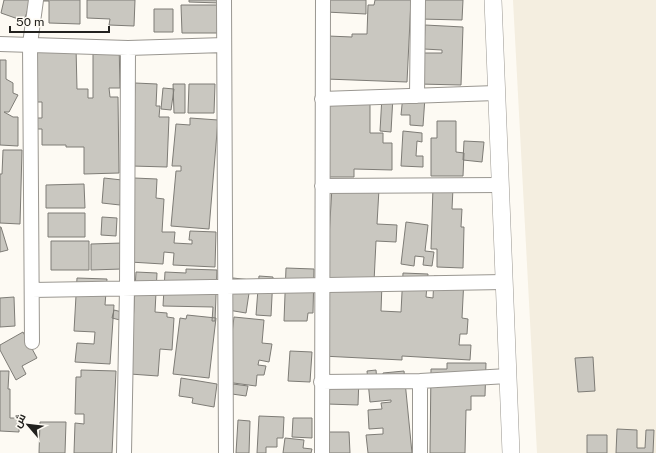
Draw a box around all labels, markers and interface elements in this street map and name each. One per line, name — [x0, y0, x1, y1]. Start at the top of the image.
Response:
scale bar — [10, 8, 109, 34]
text: 50 m — [16, 15, 44, 29]
north arrow — [8, 405, 48, 445]
text: ش — [11, 411, 29, 430]

